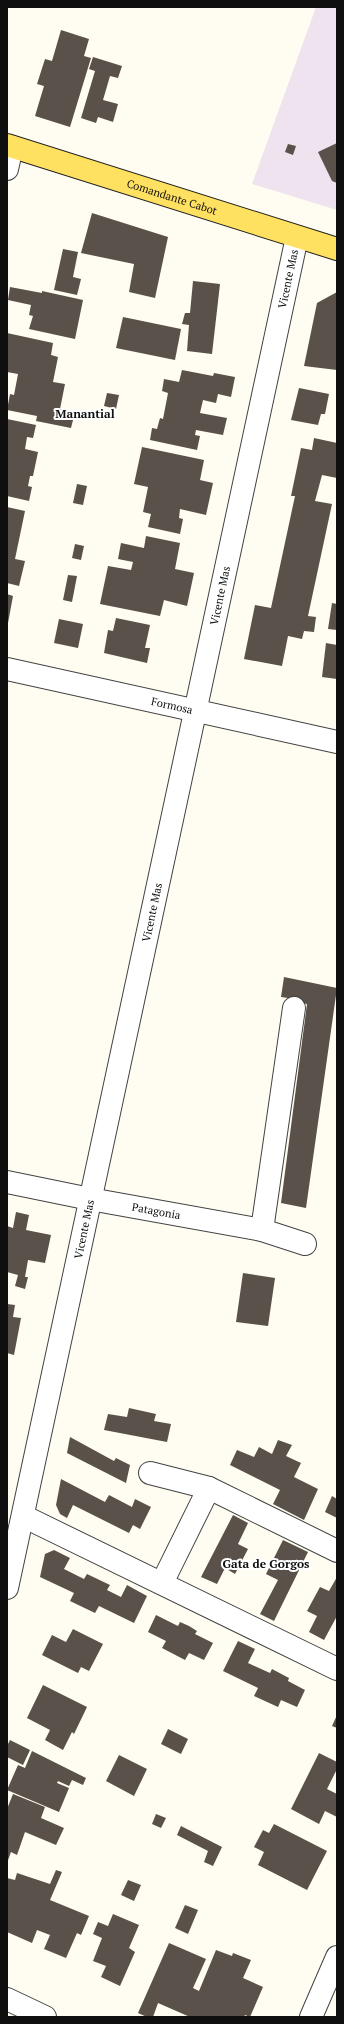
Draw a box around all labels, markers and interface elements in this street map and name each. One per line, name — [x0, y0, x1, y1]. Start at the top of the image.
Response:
street label: Comandante Cabot — [125, 176, 219, 218]
street label: Vicente Mas — [275, 248, 301, 310]
district label: Manantial — [55, 406, 115, 421]
street label: Vicente Mas — [207, 565, 233, 626]
street label: Formosa — [150, 694, 195, 717]
street label: Vicente Mas — [139, 881, 165, 943]
street label: Vicente Mas — [71, 1198, 97, 1260]
street label: Patagonia — [131, 1200, 182, 1222]
district label: Gata de Gorgos — [223, 1556, 310, 1571]

